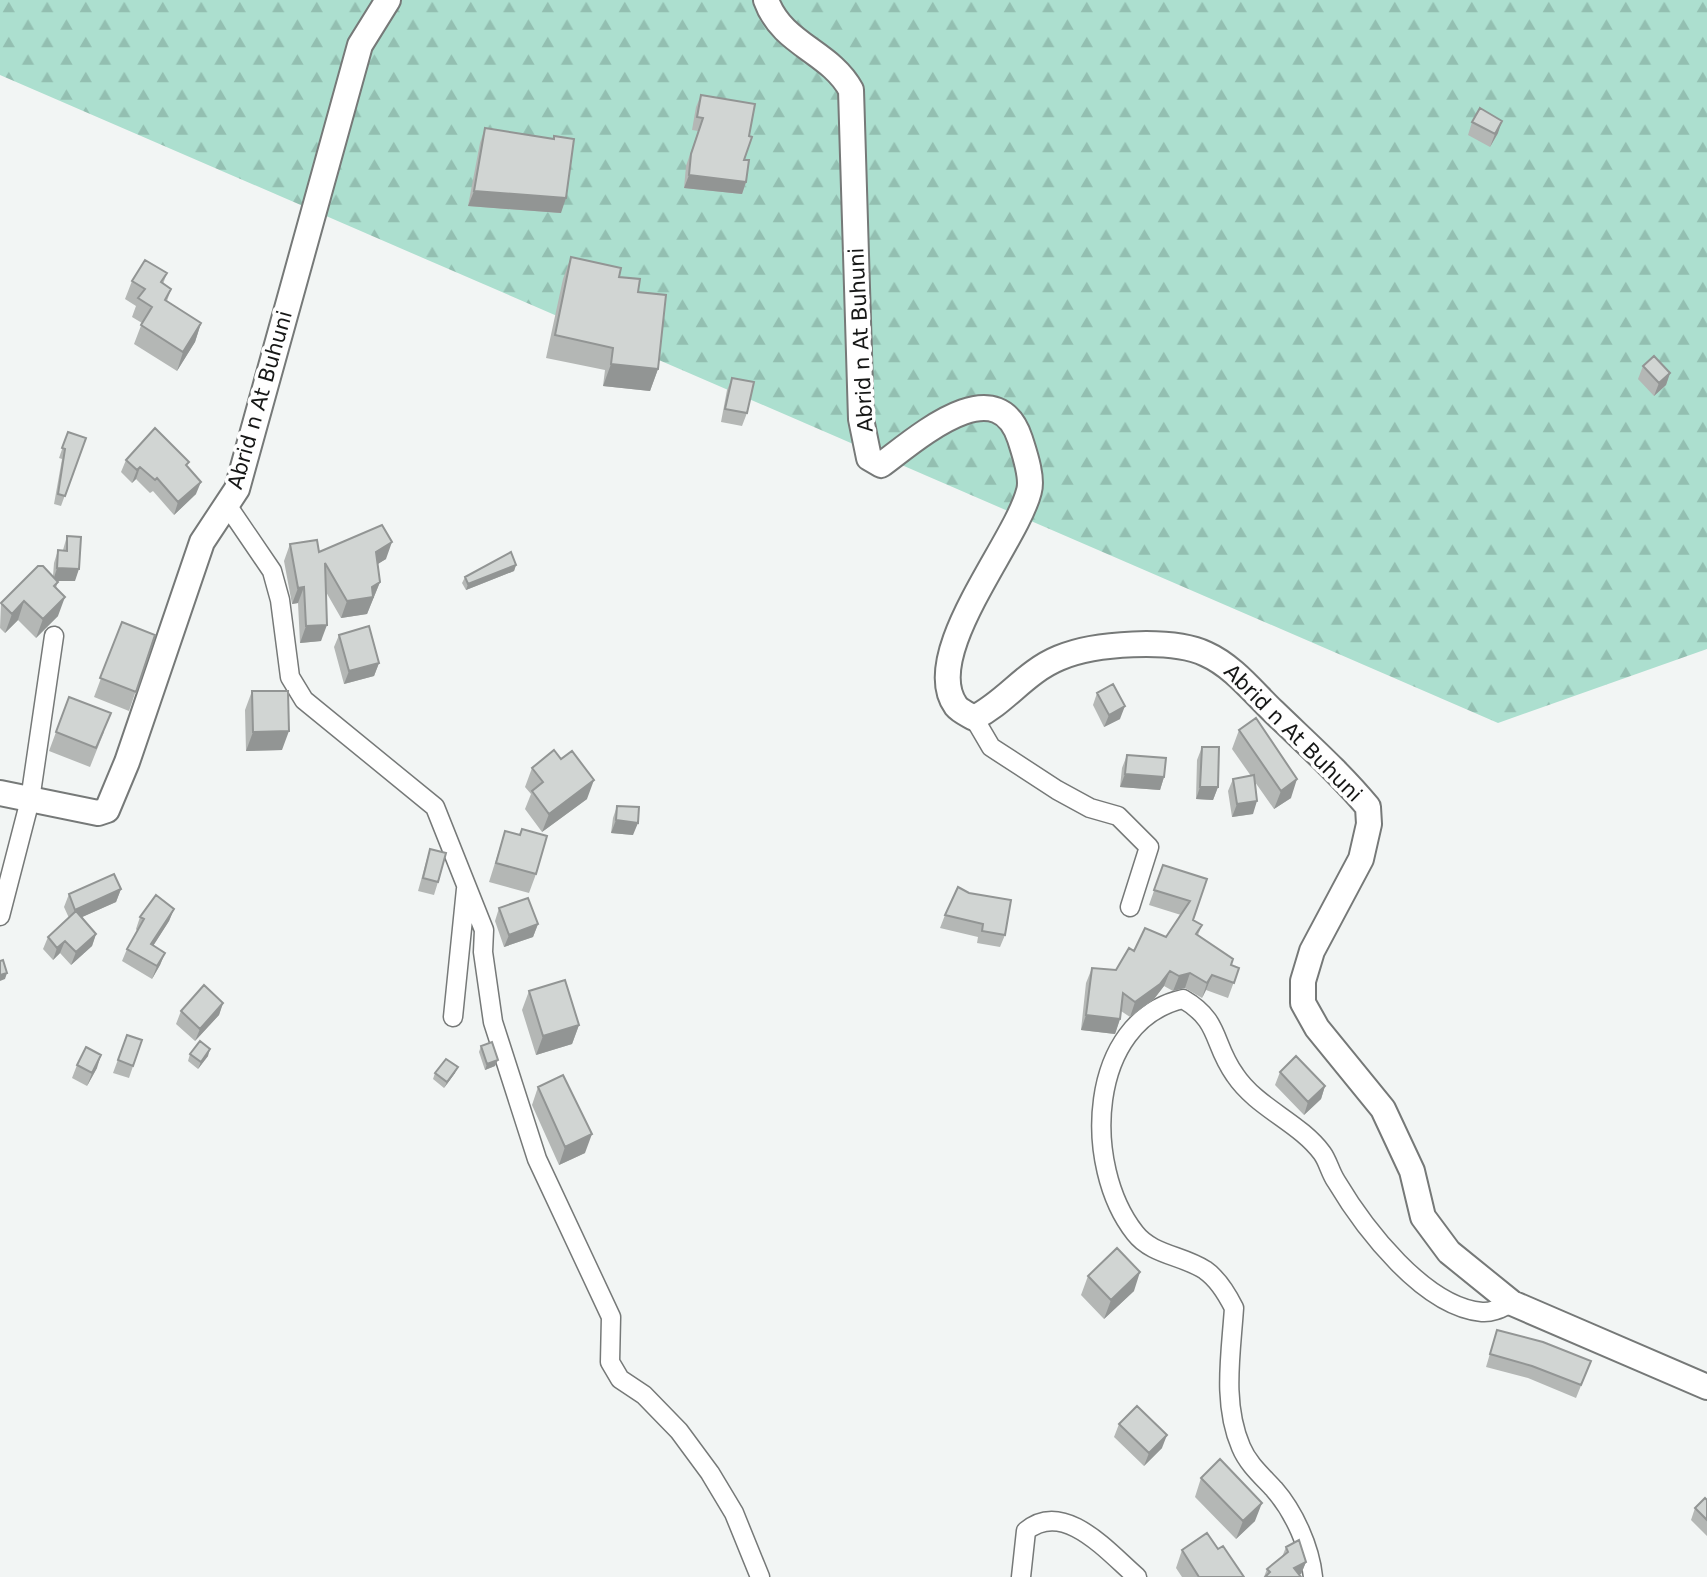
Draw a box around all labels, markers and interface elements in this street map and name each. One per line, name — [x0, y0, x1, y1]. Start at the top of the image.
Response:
street label: Abrid n At Buhuni — [844, 247, 878, 433]
street label: Abrid n At Buhuni — [223, 308, 297, 492]
street label: Abrid n At Buhuni — [1219, 659, 1367, 807]

